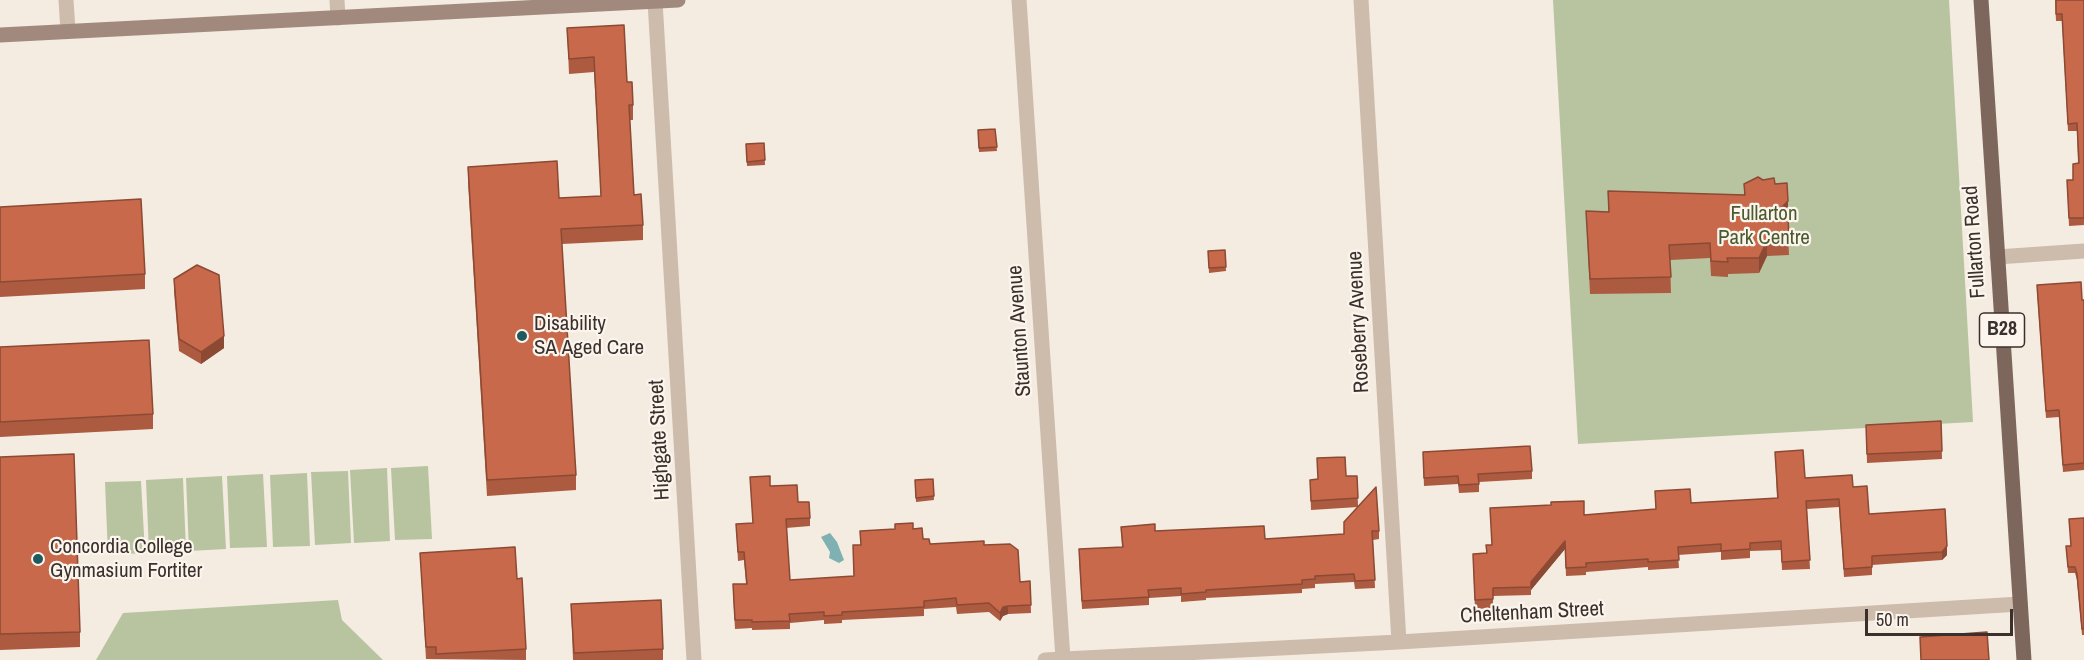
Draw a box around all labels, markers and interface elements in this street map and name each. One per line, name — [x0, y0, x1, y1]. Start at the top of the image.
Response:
street label: Fullarton Road — [1958, 185, 1992, 299]
park label: Fullarton Park Centre — [1718, 201, 1810, 251]
street label: Roseberry Avenue — [1343, 250, 1375, 394]
street label: Staunton Avenue — [1003, 264, 1037, 398]
place label: Disability SA Aged Care — [534, 311, 644, 361]
road number: B28 — [1980, 313, 2024, 347]
marker: Disability SA Aged Care — [515, 329, 529, 343]
street label: Highgate Street — [644, 379, 676, 501]
place label: Concordia College Gynmasium Fortiter — [50, 534, 202, 584]
marker: Concordia College Gynmasium Fortiter — [31, 552, 45, 566]
street label: Cheltenham Street — [1460, 597, 1604, 629]
scale bar — [1868, 597, 2016, 635]
text: 50 m — [1876, 607, 1909, 632]

